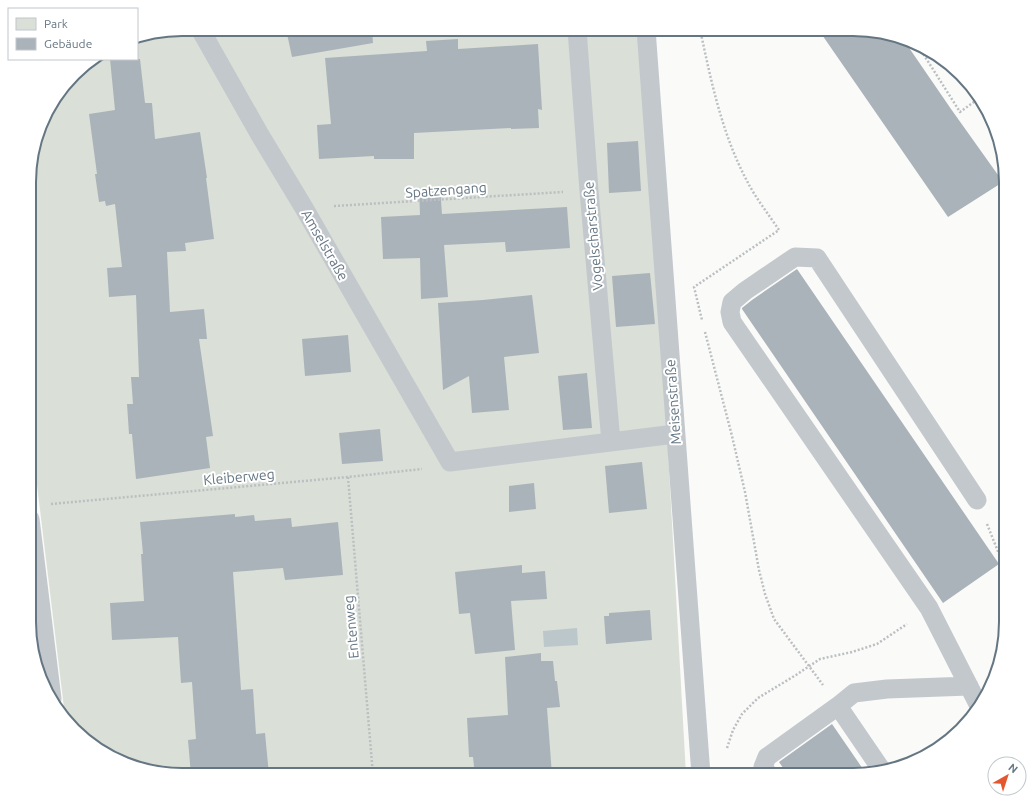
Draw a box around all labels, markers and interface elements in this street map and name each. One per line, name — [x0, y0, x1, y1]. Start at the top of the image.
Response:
legend — [8, 8, 138, 60]
text: Park — [44, 17, 68, 30]
text: Gebäude — [44, 37, 92, 50]
street label: Spatzengang — [405, 179, 487, 201]
street label: Vogelscharstraße — [580, 181, 606, 291]
street label: Amselstraße — [298, 207, 352, 283]
street label: Meisenstraße — [662, 359, 684, 445]
street label: Kleiberweg — [203, 466, 275, 488]
street label: Entenweg — [340, 595, 362, 659]
north arrow — [987, 756, 1027, 796]
text: N — [1006, 761, 1020, 775]

